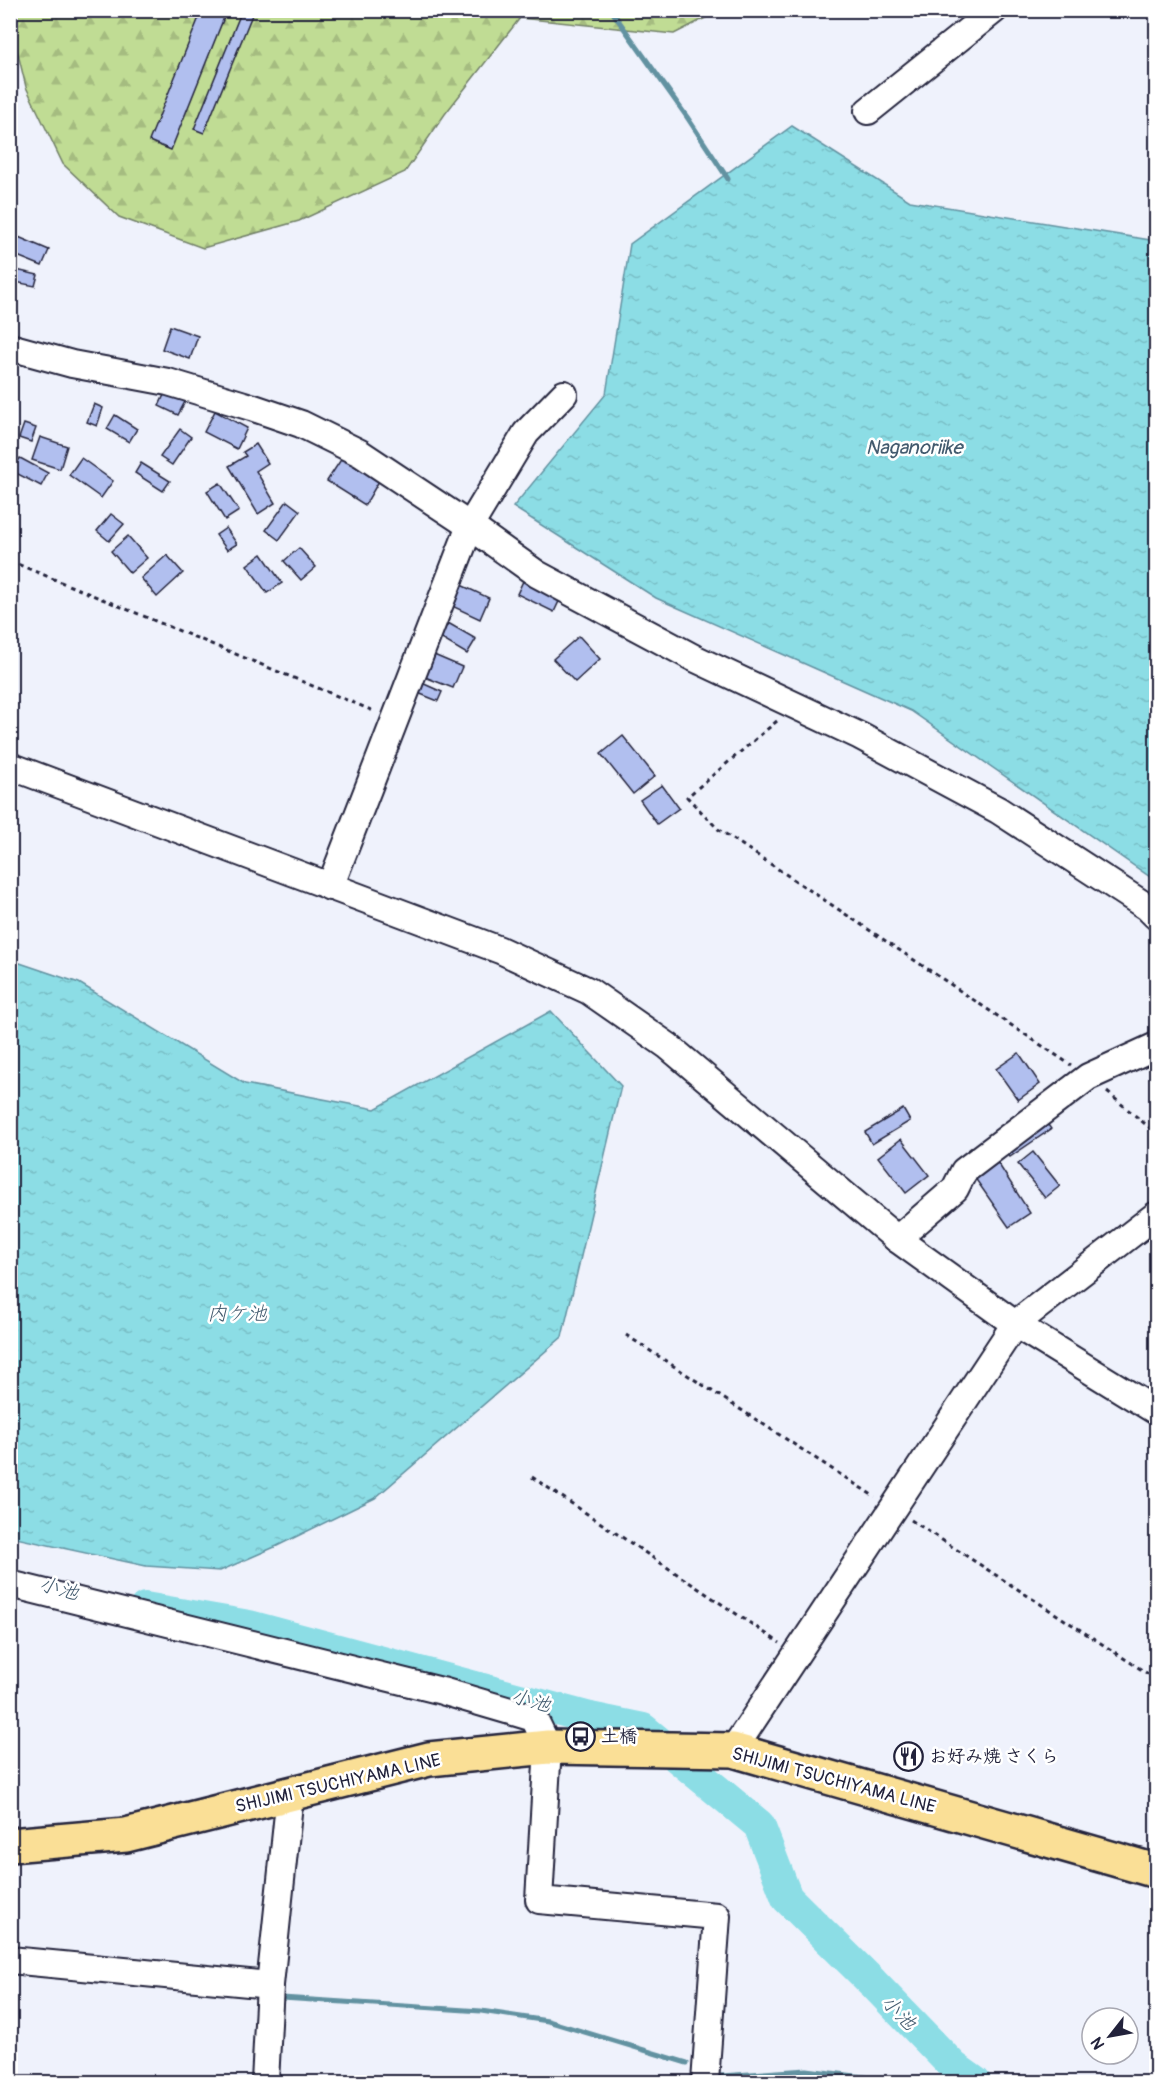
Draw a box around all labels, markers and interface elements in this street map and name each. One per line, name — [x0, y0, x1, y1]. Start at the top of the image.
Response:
water label: Naganoriike — [866, 435, 964, 460]
water label: 内ケ池 — [207, 1301, 268, 1326]
water label: 小池 — [36, 1571, 82, 1606]
water label: 小池 — [508, 1683, 554, 1718]
bus stop icon: 土橋 — [564, 1720, 596, 1752]
place label: 土橋 — [601, 1725, 637, 1748]
restaurant icon: お好み焼 さくら — [892, 1740, 924, 1772]
street label: SHIJIMI TSUCHIYAMA LINE — [729, 1742, 938, 1819]
place label: お好み焼 さくら — [929, 1745, 1059, 1768]
street label: SHIJIMI TSUCHIYAMA LINE — [233, 1749, 443, 1818]
water label: 小池 — [876, 1989, 922, 2036]
north arrow — [1080, 2006, 1140, 2066]
text: N — [1087, 2033, 1109, 2053]

